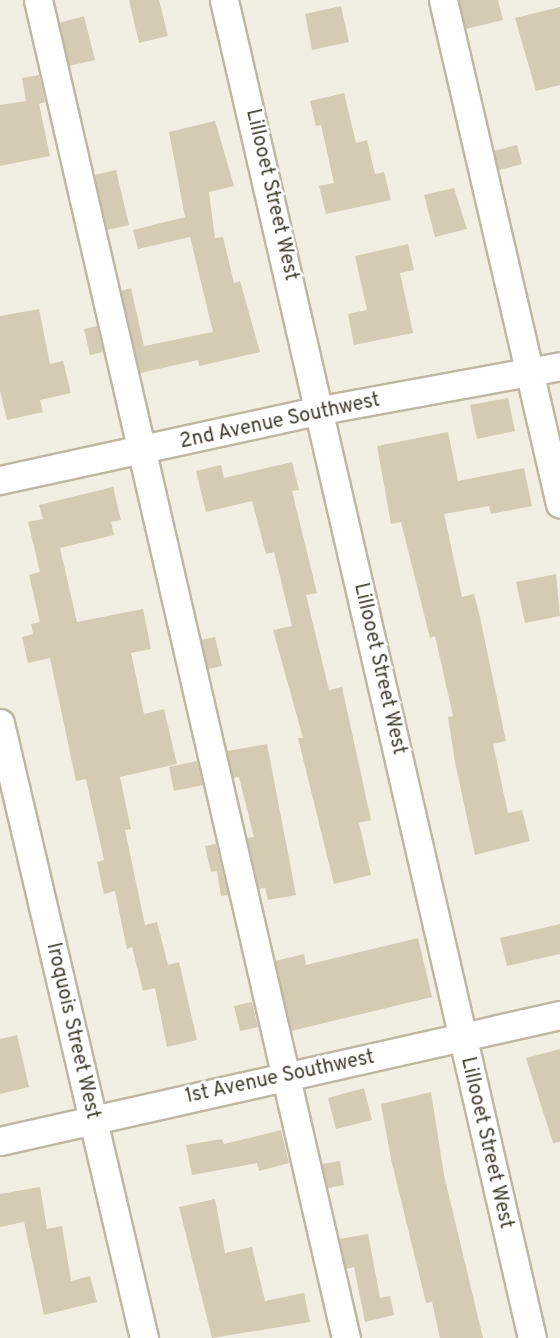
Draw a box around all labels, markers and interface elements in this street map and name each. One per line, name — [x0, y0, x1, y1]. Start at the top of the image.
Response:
street label: Lillooet Street West — [240, 107, 302, 283]
street label: 2nd Avenue Southwest — [177, 389, 383, 455]
street label: Lillooet Street West — [348, 581, 410, 757]
street label: Iroquois Street West — [40, 940, 104, 1122]
street label: 1st Avenue Southwest — [183, 1046, 377, 1110]
street label: Lillooet Street West — [455, 1055, 517, 1231]

